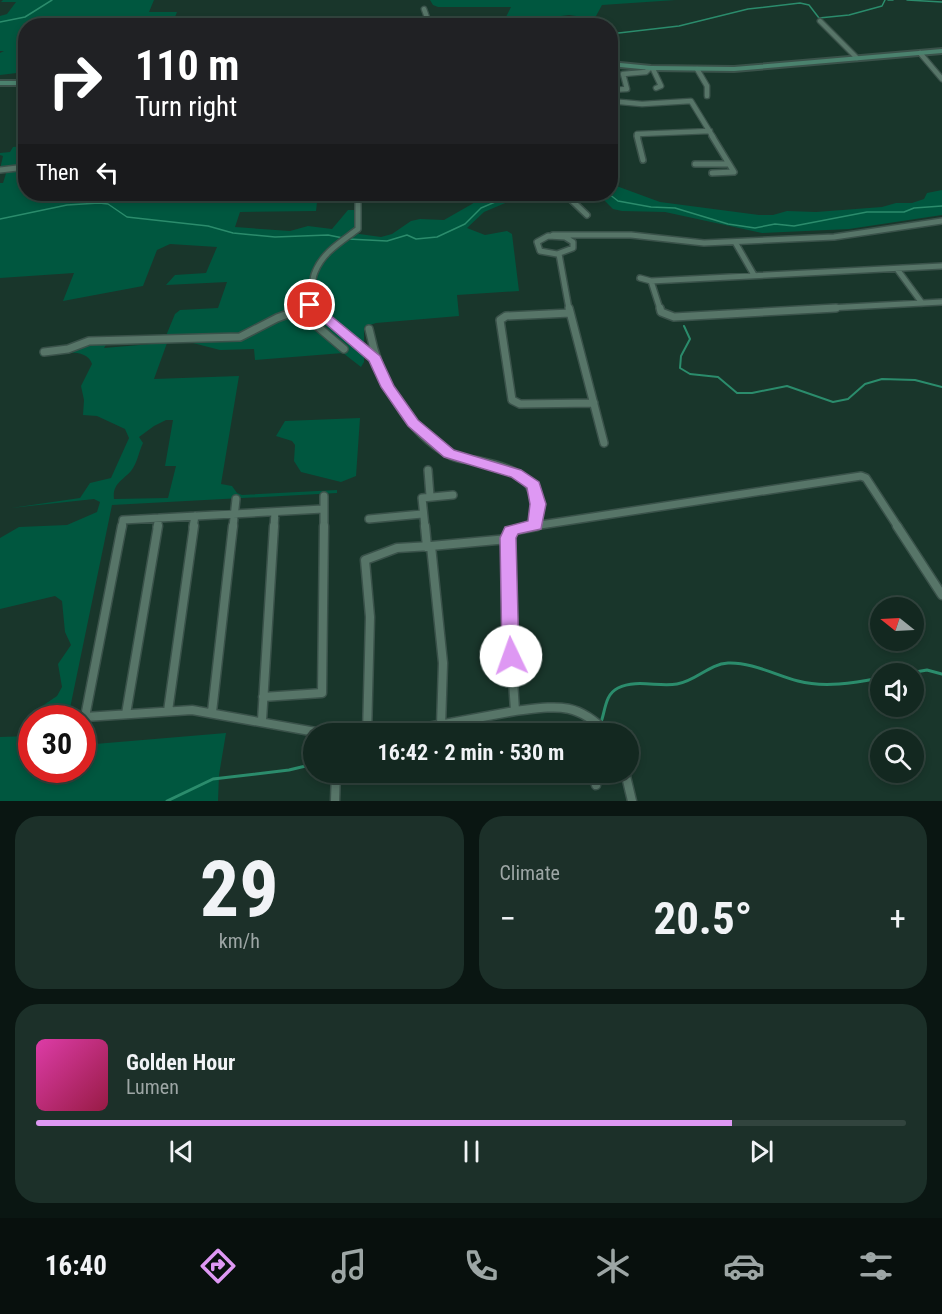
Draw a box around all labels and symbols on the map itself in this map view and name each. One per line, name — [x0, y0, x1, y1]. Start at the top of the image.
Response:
pin — [284, 279, 335, 330]
north arrow — [870, 597, 924, 651]
position arrow — [479, 624, 543, 688]
speed limit sign: 30 — [18, 705, 96, 783]

